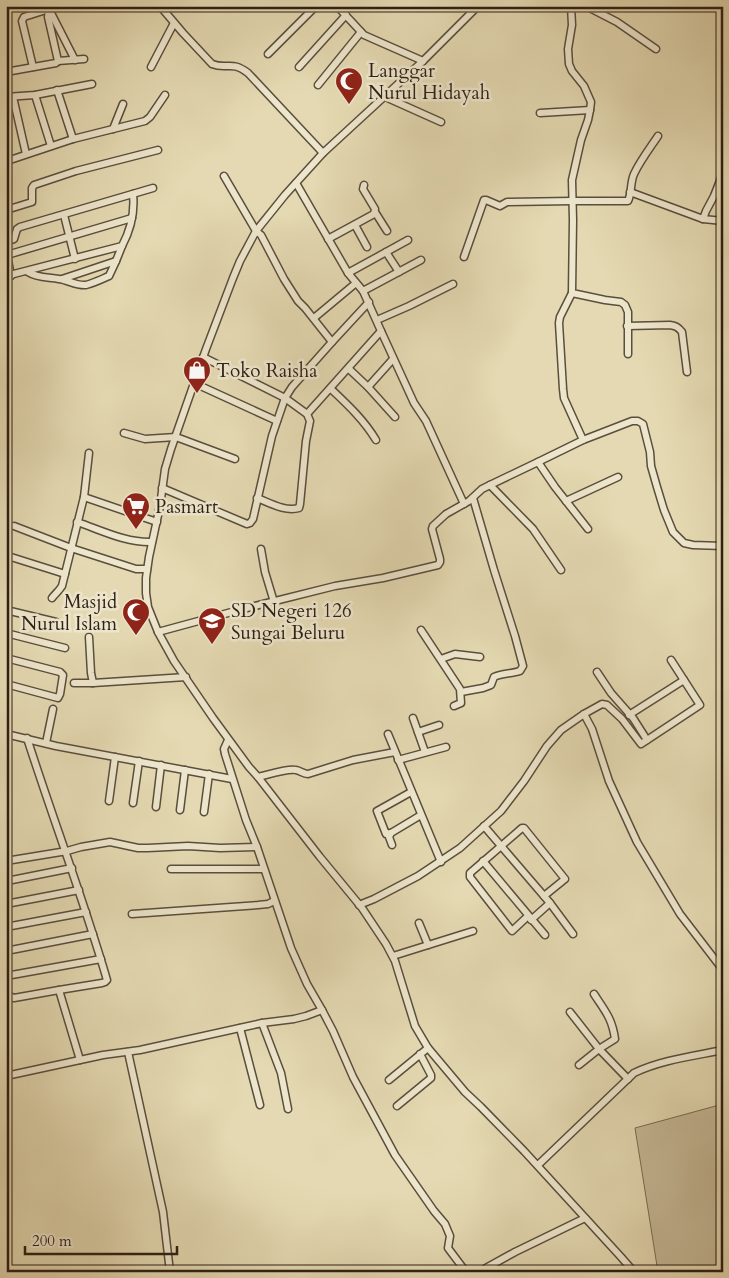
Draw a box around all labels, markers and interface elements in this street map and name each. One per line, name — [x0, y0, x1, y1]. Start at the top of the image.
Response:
place label: Langgar Nurul Hidayah — [368, 58, 491, 106]
mosque icon: Langgar Nurul Hidayah — [334, 66, 364, 105]
shop icon: Toko Raisha — [182, 355, 212, 394]
place label: Toko Raisha — [216, 358, 317, 384]
supermarket icon: Pasmart — [121, 491, 151, 530]
place label: Pasmart — [155, 494, 218, 520]
place label: Masjid Nurul Islam — [21, 589, 118, 637]
mosque icon: Masjid Nurul Islam — [121, 597, 151, 636]
place label: SD Negeri 126 Sungai Beluru — [231, 598, 352, 646]
school or university icon: SD Negeri 126 Sungai Beluru — [197, 606, 227, 645]
scale bar — [25, 1223, 178, 1255]
text: 200 m — [32, 1231, 72, 1251]

